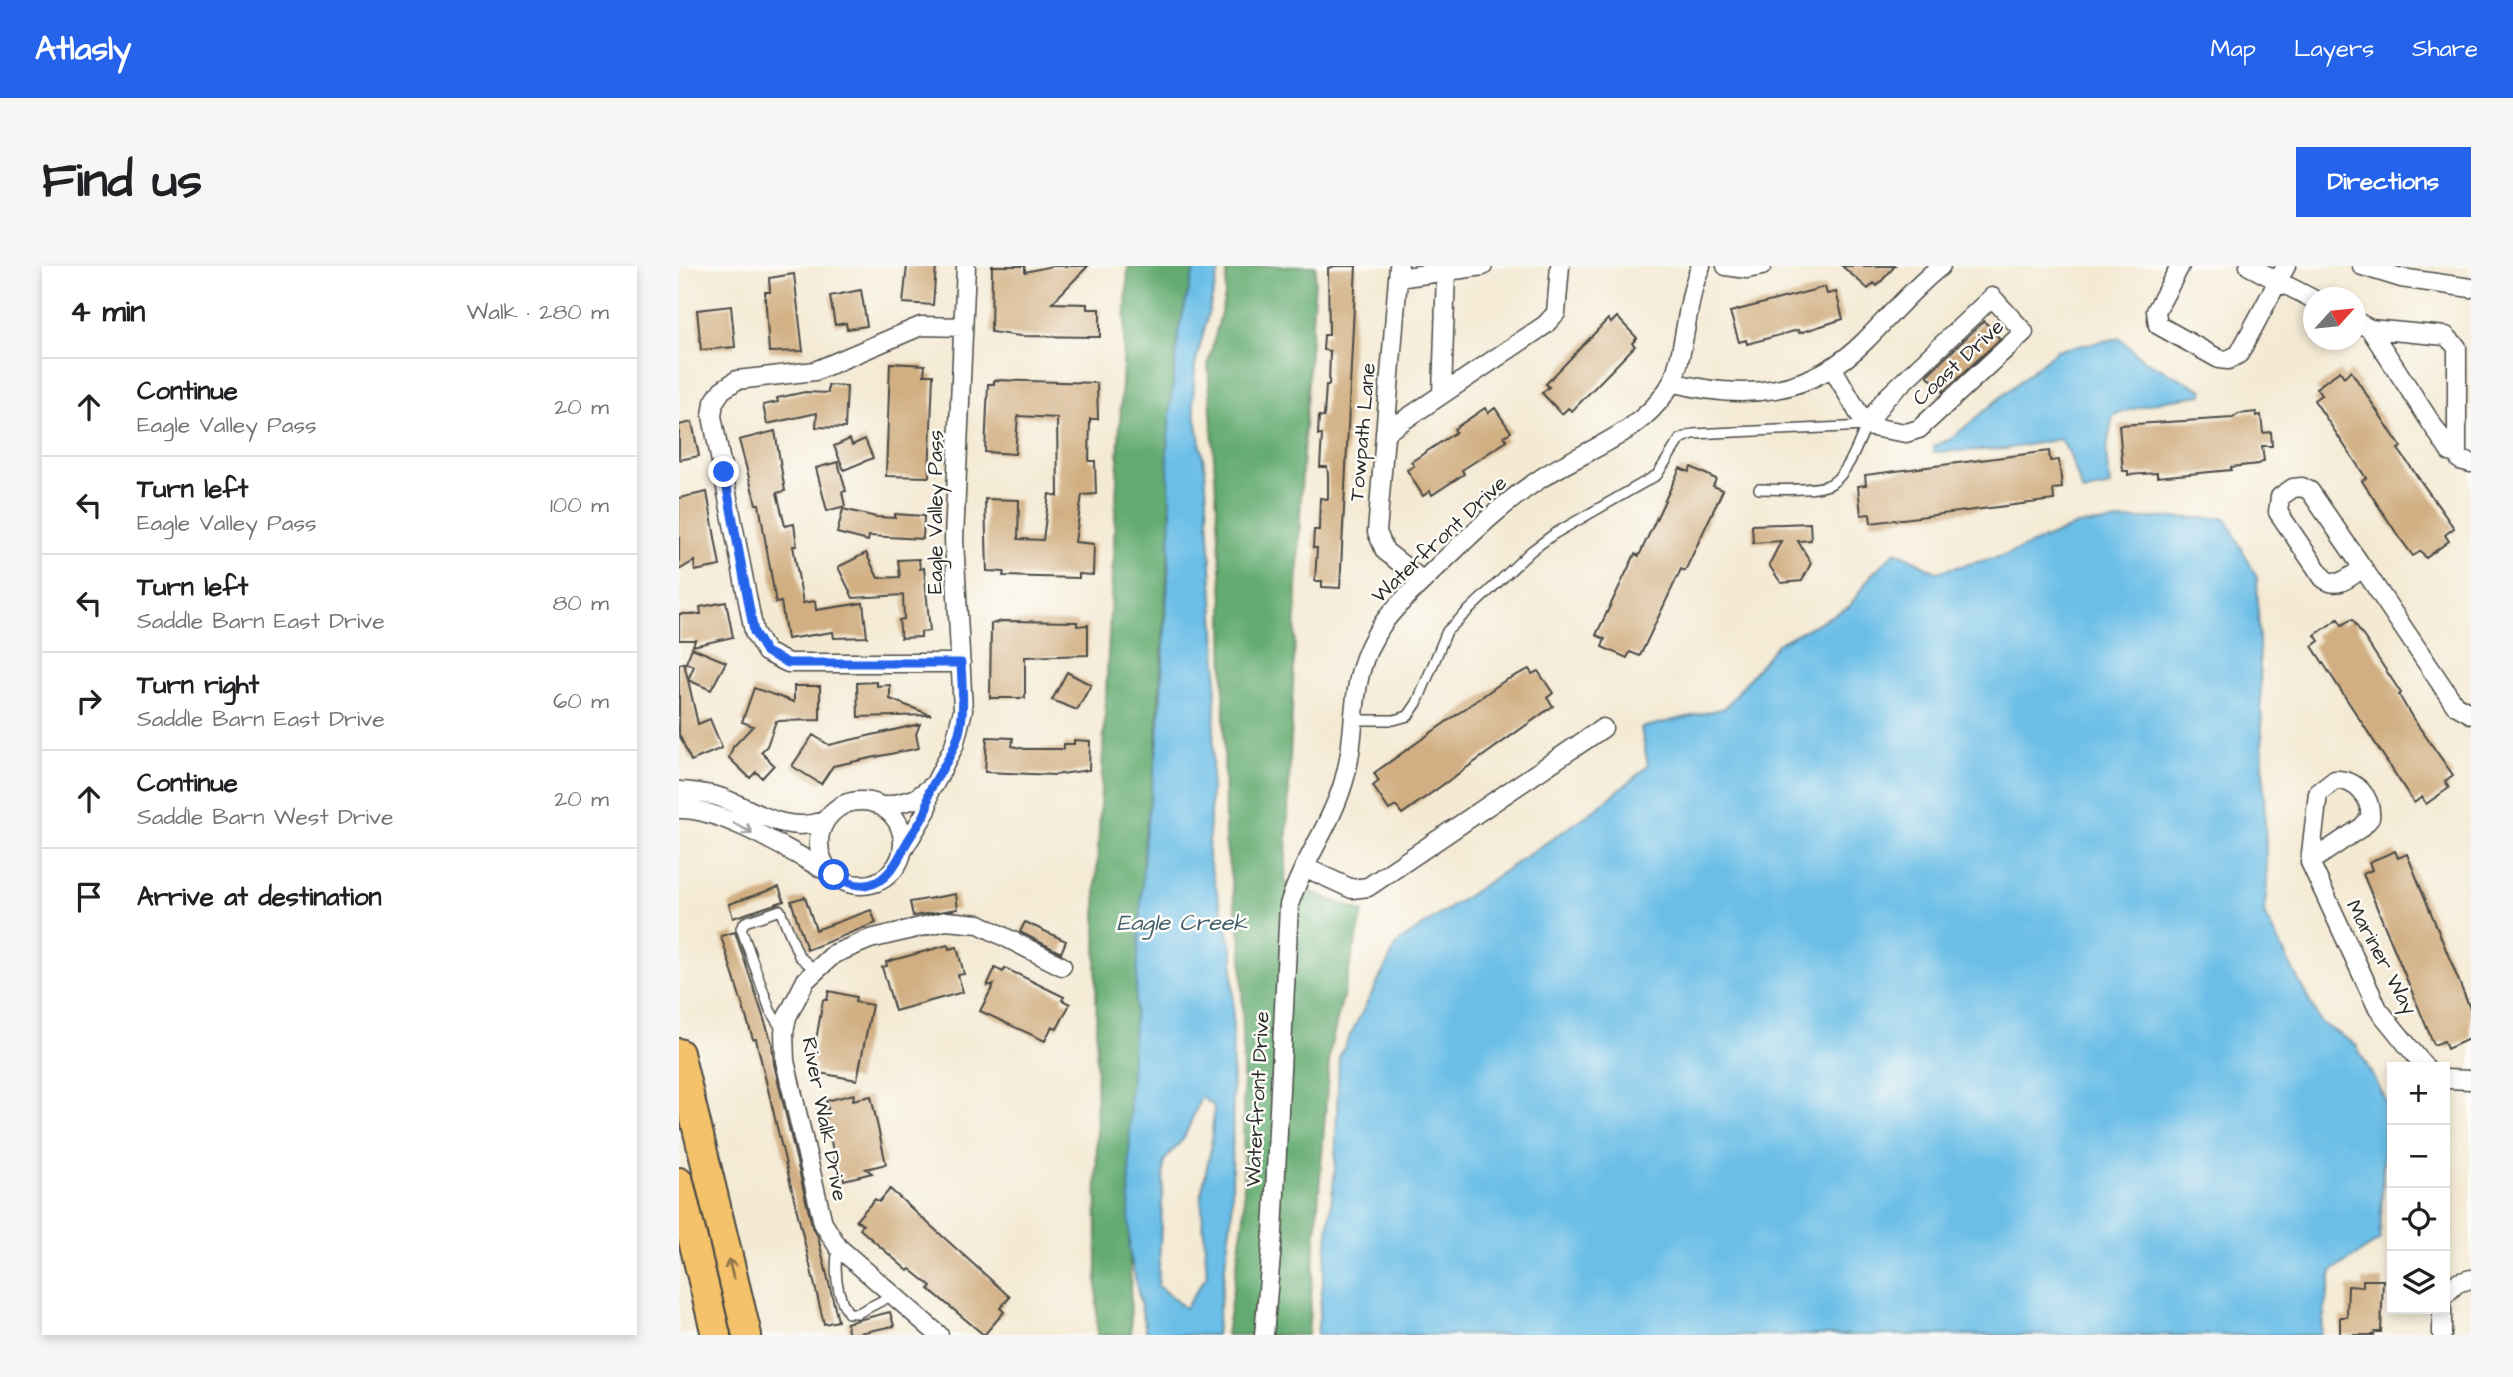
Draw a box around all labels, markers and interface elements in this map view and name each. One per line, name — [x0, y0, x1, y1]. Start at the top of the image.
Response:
text: Atlasly — [35, 26, 131, 72]
text: Map — [2211, 32, 2256, 66]
text: Layers — [2294, 32, 2374, 66]
text: Share — [2412, 32, 2478, 66]
button: Directions — [2296, 147, 2471, 217]
text: Find us — [42, 148, 202, 216]
north arrow — [2303, 287, 2366, 350]
text: 4 min — [70, 291, 145, 333]
text: Walk · 280 m — [467, 296, 609, 328]
street label: Coast Drive — [1906, 312, 2010, 412]
street label: Towpath Lane — [1342, 362, 1384, 502]
text: Continue — [137, 373, 238, 409]
icon: ahead — [70, 388, 108, 426]
text: 20 m — [554, 391, 609, 423]
text: Eagle Valley Pass — [137, 409, 317, 441]
street label: Eagle Valley Pass — [921, 430, 952, 594]
route end — [708, 456, 739, 487]
street label: Waterfront Drive — [1365, 469, 1514, 610]
text: Turn left — [137, 471, 248, 507]
icon: left — [70, 486, 108, 524]
text: 100 m — [550, 489, 609, 521]
text: Eagle Valley Pass — [137, 507, 317, 539]
text: Turn left — [137, 569, 248, 605]
icon: left — [70, 584, 108, 622]
text: 80 m — [552, 587, 609, 619]
text: Saddle Barn East Drive — [137, 605, 385, 637]
text: Turn right — [137, 667, 259, 703]
icon: right — [70, 682, 108, 720]
text: 60 m — [553, 685, 609, 717]
text: Saddle Barn East Drive — [137, 703, 385, 735]
text: Continue — [137, 765, 238, 801]
icon: ahead — [70, 780, 108, 818]
text: 20 m — [554, 783, 609, 815]
text: Saddle Barn West Drive — [137, 801, 393, 833]
one-way arrow — [733, 821, 753, 835]
route start — [818, 859, 849, 890]
icon: arrive — [70, 878, 108, 916]
text: Arrive at destination — [137, 879, 382, 915]
street label: Mariner Way — [2337, 895, 2424, 1021]
water label: Eagle Creek — [1117, 907, 1248, 940]
street label: Waterfront Drive — [1238, 1010, 1277, 1188]
street label: River Walk Drive — [794, 1035, 855, 1203]
map controls — [2387, 1062, 2450, 1314]
button: + — [2387, 1062, 2450, 1125]
button: − — [2387, 1125, 2450, 1188]
button: locate — [2387, 1188, 2450, 1251]
button: layers — [2387, 1251, 2450, 1314]
one-way arrow — [724, 1258, 737, 1281]

